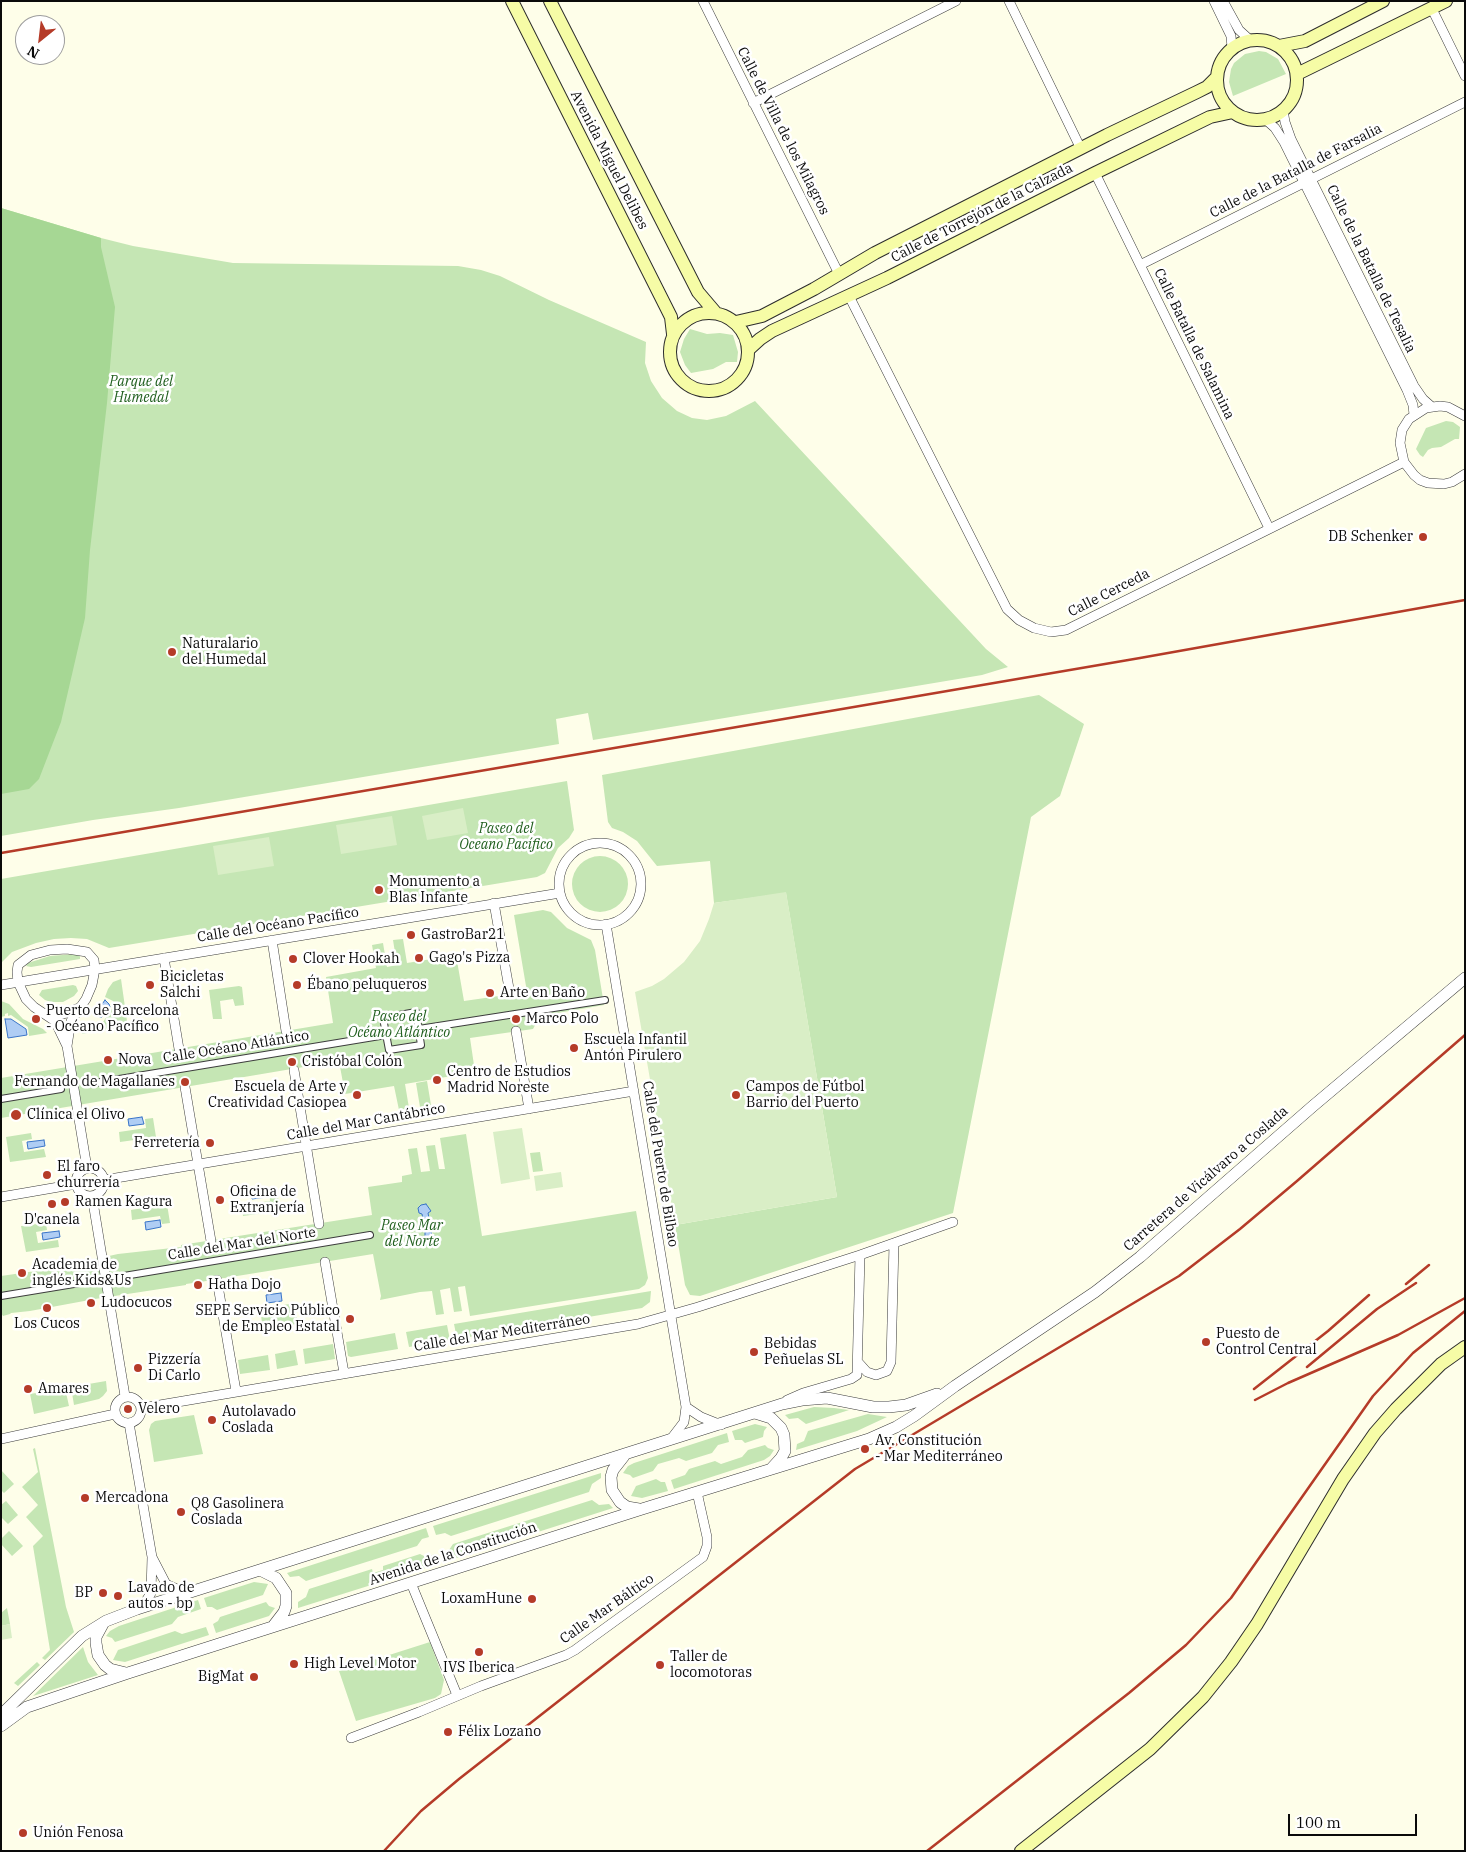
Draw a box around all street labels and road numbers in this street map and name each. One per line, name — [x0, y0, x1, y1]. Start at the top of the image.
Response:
street label: Calle de Villa de los Milagros — [733, 44, 833, 218]
street label: Avenida Miguel Delibes — [567, 88, 651, 232]
street label: Calle de la Batalla de Farsalia — [1207, 120, 1385, 222]
street label: Calle de Torrejón de la Calzada — [888, 160, 1076, 266]
street label: Calle de la Batalla de Tesalia — [1323, 182, 1419, 356]
street label: Calle Batalla de Salamina — [1150, 266, 1238, 422]
street label: Calle Cerceda — [1065, 565, 1153, 621]
street label: Calle del Océano Pacífico — [196, 904, 360, 946]
street label: Calle Océano Atlántico — [162, 1027, 310, 1067]
street label: Calle del Puerto de Bilbao — [639, 1080, 681, 1248]
street label: Calle del Mar Cantábrico — [286, 1100, 446, 1144]
street label: Carretera de Vicálvaro a Coslada — [1120, 1103, 1292, 1255]
street label: Calle del Mar del Norte — [167, 1224, 317, 1264]
street label: Calle del Mar Mediterráneo — [413, 1311, 591, 1355]
street label: Avenida de la Constitución — [367, 1519, 539, 1589]
street label: Calle Mar Báltico — [557, 1570, 657, 1648]

